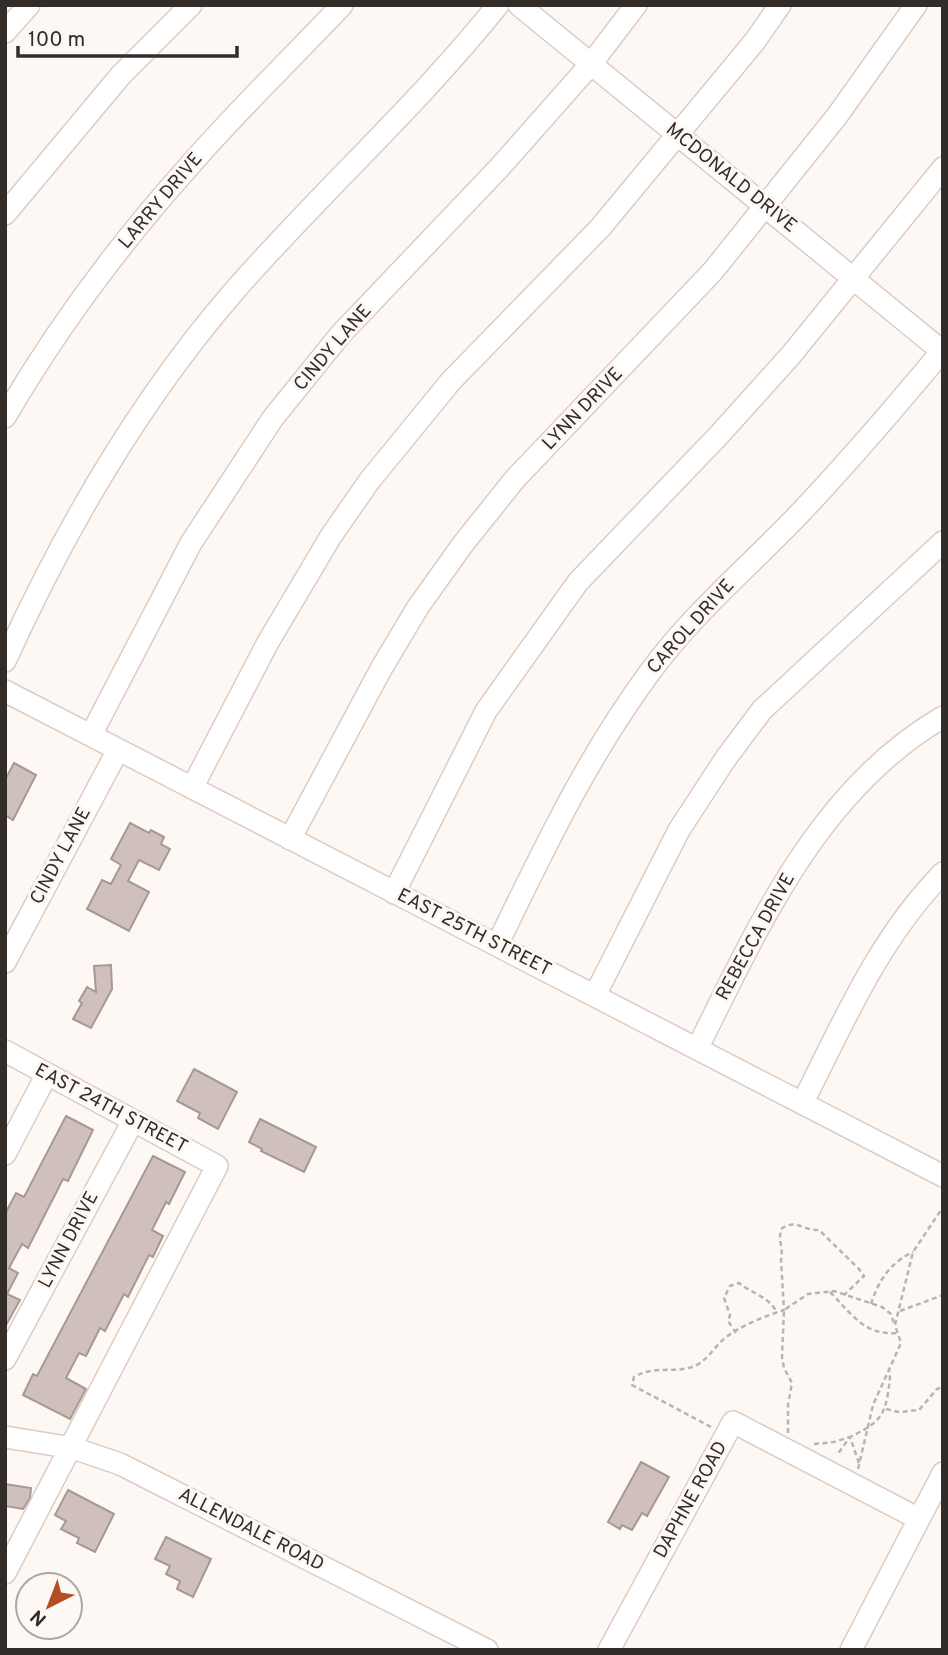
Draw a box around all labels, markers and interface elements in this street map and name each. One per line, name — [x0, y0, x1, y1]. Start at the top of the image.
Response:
scale bar — [18, 14, 236, 58]
text: 100 m — [28, 27, 85, 54]
street label: MCDONALD DRIVE — [660, 118, 802, 238]
street label: LARRY DRIVE — [114, 148, 208, 254]
street label: CINDY LANE — [289, 300, 377, 396]
street label: LYNN DRIVE — [537, 362, 629, 456]
street label: CAROL DRIVE — [642, 574, 740, 680]
street label: CINDY LANE — [25, 803, 97, 909]
street label: REBECCA DRIVE — [711, 869, 801, 1005]
street label: EAST 25TH STREET — [393, 884, 555, 982]
street label: EAST 24TH STREET — [30, 1059, 192, 1159]
street label: LYNN DRIVE — [33, 1187, 105, 1293]
street label: DAPHNE ROAD — [649, 1437, 733, 1563]
street label: ALLENDALE ROAD — [174, 1483, 328, 1577]
north arrow — [14, 1571, 84, 1641]
text: N — [26, 1604, 52, 1631]

